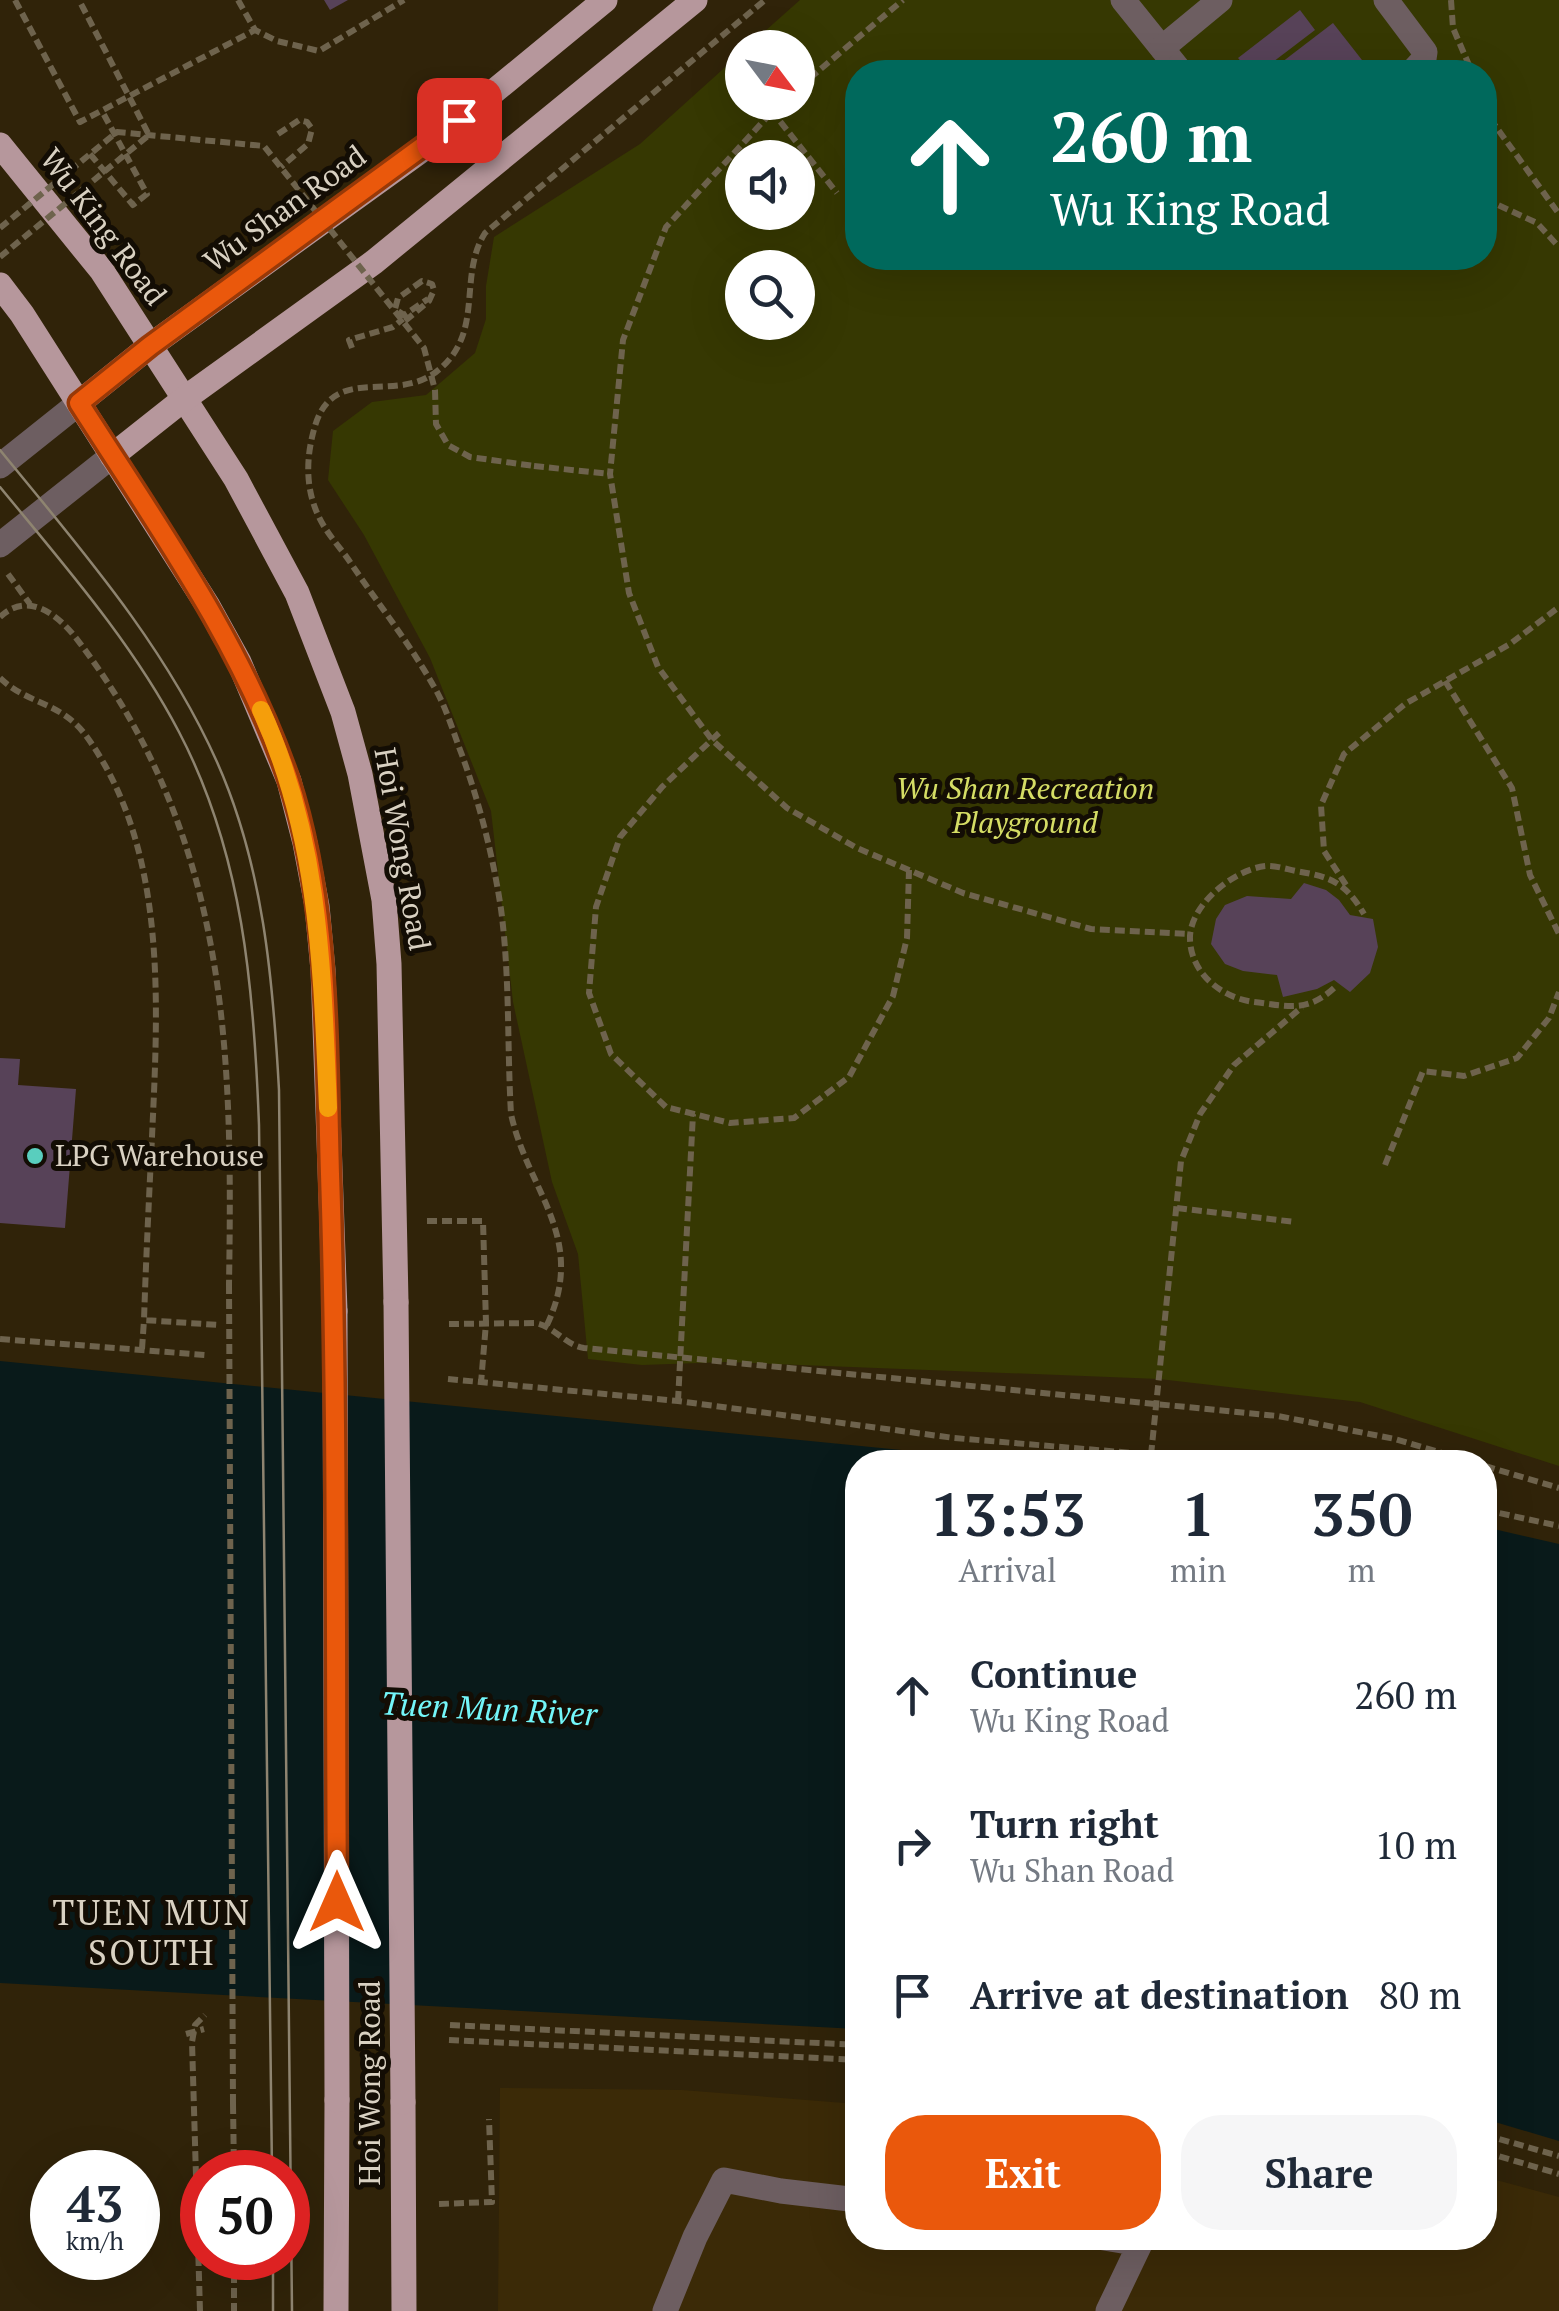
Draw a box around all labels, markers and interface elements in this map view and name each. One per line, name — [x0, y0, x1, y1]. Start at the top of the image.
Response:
north arrow — [725, 30, 815, 120]
map controls — [725, 30, 815, 340]
pin — [417, 78, 502, 163]
text: 260 m — [1050, 89, 1252, 182]
icon: arrive — [432, 93, 487, 148]
icon: ahead — [885, 100, 1015, 230]
street label: Wu Shan Road — [195, 136, 374, 281]
street label: Wu King Road — [32, 140, 176, 313]
button: sound — [725, 140, 815, 230]
text: Wu King Road — [1050, 178, 1330, 238]
button: search — [725, 250, 815, 340]
street label: Hoi Wong Road — [365, 744, 441, 953]
park label: Wu Shan Recreation Playground — [896, 768, 1154, 842]
place label: LPG Warehouse — [55, 1135, 264, 1175]
marker: LPG Warehouse — [24, 1145, 46, 1167]
text: 13:53 — [929, 1474, 1086, 1553]
text: 1 — [1181, 1474, 1215, 1553]
text: 350 — [1311, 1474, 1413, 1553]
text: Arrival — [959, 1549, 1057, 1591]
text: min — [1170, 1549, 1226, 1591]
text: m — [1348, 1549, 1375, 1591]
text: Continue — [970, 1649, 1137, 1699]
icon: ahead — [885, 1668, 940, 1723]
text: 260 m — [1354, 1670, 1457, 1720]
water label: Tuen Mun River — [380, 1681, 600, 1735]
text: Wu King Road — [970, 1699, 1169, 1741]
text: Turn right — [970, 1799, 1159, 1849]
icon: right — [885, 1818, 940, 1873]
text: 10 m — [1374, 1820, 1457, 1870]
text: Wu Shan Road — [970, 1849, 1174, 1891]
position arrow — [285, 1850, 389, 1954]
district label: TUEN MUN SOUTH — [52, 1889, 252, 1975]
icon: arrive — [885, 1968, 940, 2023]
text: Arrive at destination — [970, 1970, 1349, 2020]
text: 80 m — [1379, 1970, 1461, 2020]
street label: Hoi Wong Road — [349, 1980, 389, 2186]
button: Exit — [885, 2115, 1161, 2230]
button: Share — [1181, 2115, 1457, 2230]
speed limit sign: 50 — [180, 2150, 310, 2280]
text: 43 — [67, 2170, 123, 2236]
text: km/h — [66, 2224, 124, 2257]

